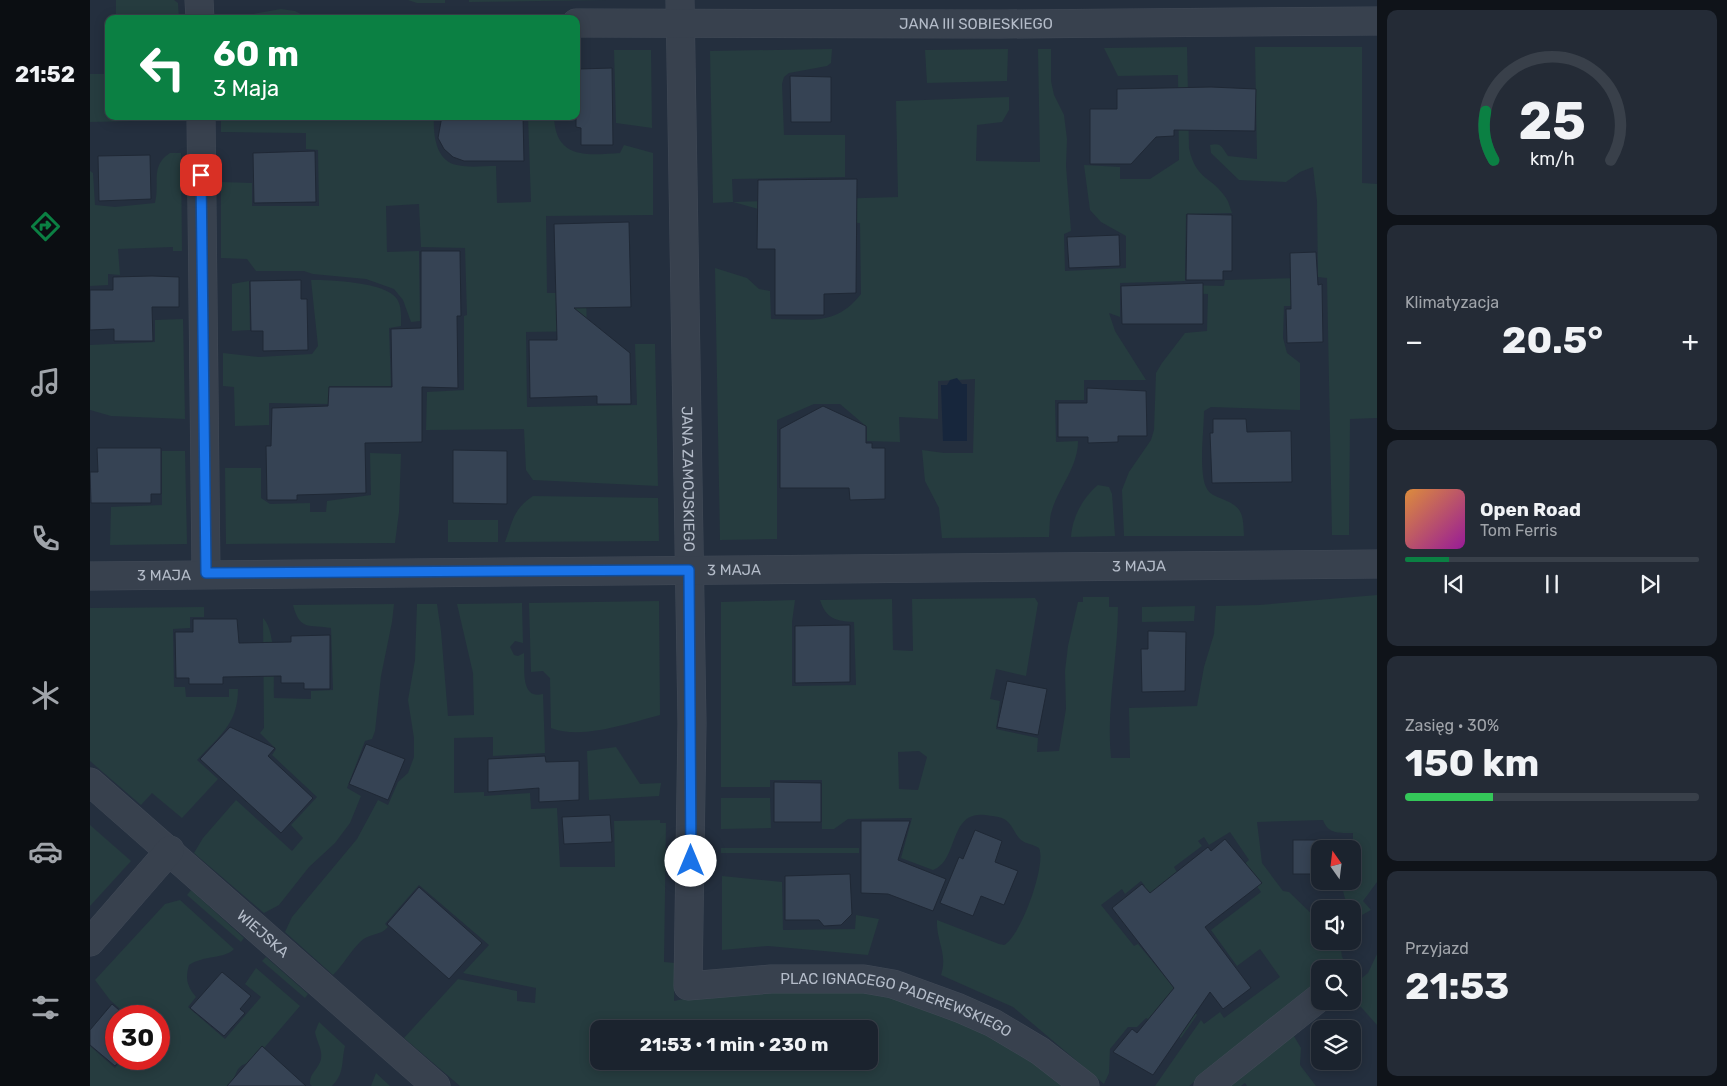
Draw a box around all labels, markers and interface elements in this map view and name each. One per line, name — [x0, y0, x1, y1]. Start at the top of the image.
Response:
street label: JANA III SOBIESKIEGO — [899, 15, 1053, 33]
text: 60 m — [213, 33, 299, 75]
icon: left — [130, 35, 195, 100]
text: 21:52 — [15, 61, 75, 88]
text: 3 Maja — [213, 75, 279, 102]
text: 25 — [1518, 90, 1586, 152]
text: km/h — [1530, 148, 1574, 169]
pin — [180, 154, 222, 196]
icon: arrive — [187, 161, 215, 189]
icon: directions — [28, 209, 63, 244]
text: Klimatyzacja — [1405, 293, 1499, 312]
text: 20.5° — [1502, 317, 1603, 363]
text: − — [1405, 325, 1423, 358]
text: + — [1682, 325, 1699, 358]
icon: music — [28, 365, 63, 400]
street label: JANA ZAMOJSKIEGO — [678, 406, 698, 552]
text: Open Road — [1480, 498, 1581, 521]
icon: phone — [28, 521, 63, 556]
text: Tom Ferris — [1480, 521, 1557, 540]
street label: 3 MAJA — [1112, 557, 1166, 575]
street label: 3 MAJA — [707, 561, 761, 579]
street label: 3 MAJA — [137, 566, 191, 585]
icon: previous — [1440, 570, 1468, 598]
icon: pause — [1538, 570, 1566, 598]
icon: next — [1636, 570, 1664, 598]
icon: climate — [28, 678, 63, 713]
text: Zasięg · 30% — [1405, 716, 1499, 735]
text: 150 km — [1405, 740, 1539, 786]
icon: car — [28, 834, 63, 869]
position arrow — [664, 834, 716, 886]
north arrow — [1311, 840, 1361, 890]
map controls — [1311, 840, 1361, 1070]
button: sound — [1311, 900, 1361, 950]
street label: WIEJSKA — [233, 906, 292, 961]
text: Przyjazd — [1405, 939, 1469, 958]
button: search — [1311, 960, 1361, 1010]
text: 21:53 — [1405, 963, 1509, 1009]
street label: PLAC IGNACEGO PADEREWSKIEGO — [780, 970, 1015, 1041]
icon: filters — [28, 990, 63, 1025]
speed limit sign: 30 — [105, 1005, 170, 1070]
button: layers — [1311, 1020, 1361, 1070]
text: 21:53 · 1 min · 230 m — [640, 1033, 828, 1056]

